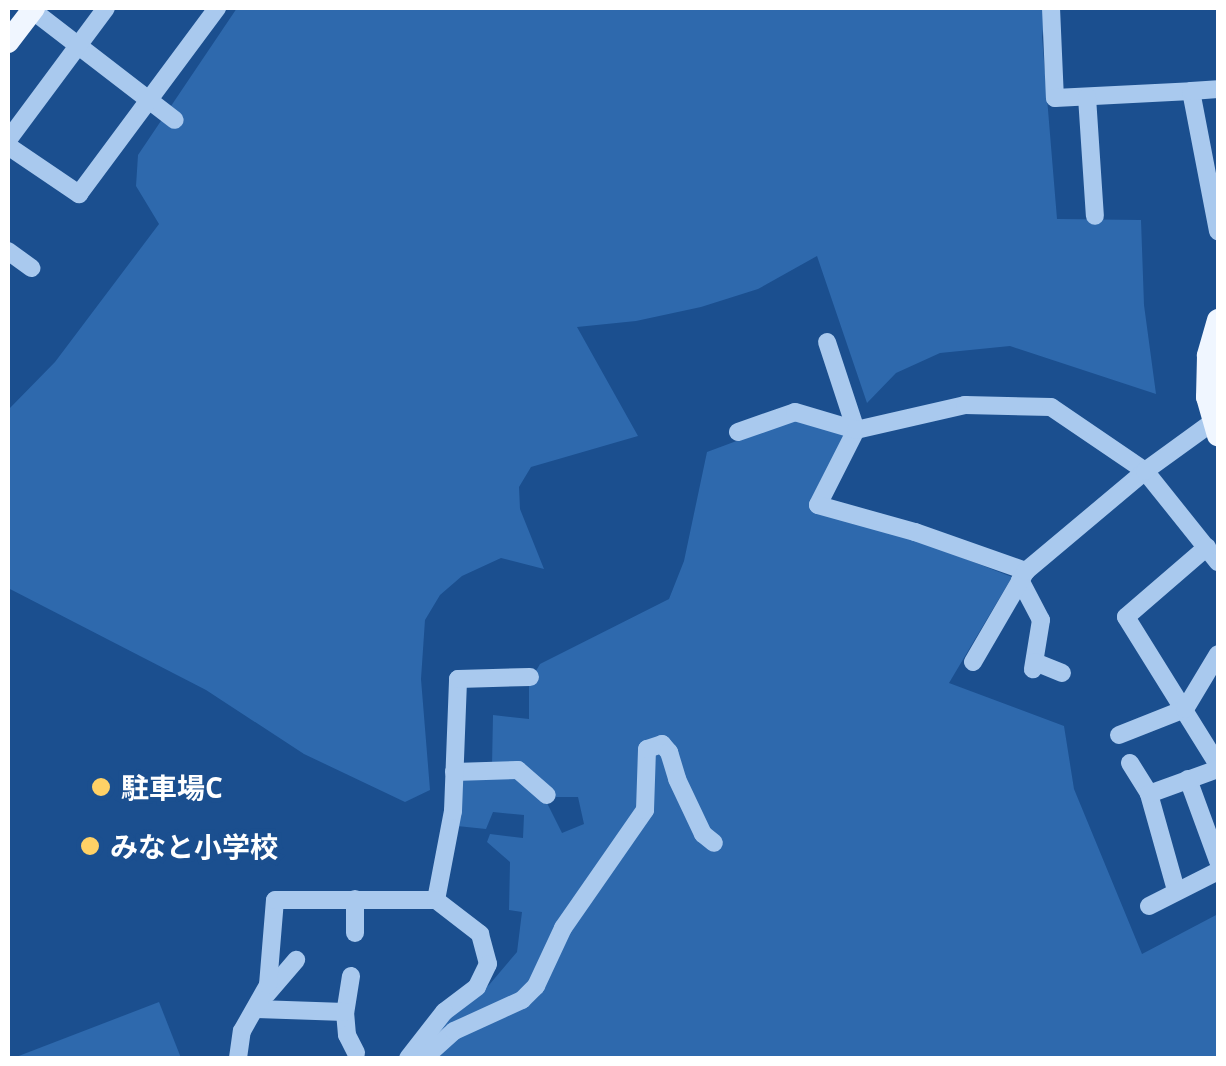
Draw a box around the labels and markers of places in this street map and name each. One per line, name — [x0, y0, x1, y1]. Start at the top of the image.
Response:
place label: 駐車場C — [121, 770, 223, 804]
marker: 駐車場C — [90, 776, 112, 798]
place label: みなと小学校 — [110, 829, 278, 863]
marker: みなと小学校 — [79, 835, 101, 857]

